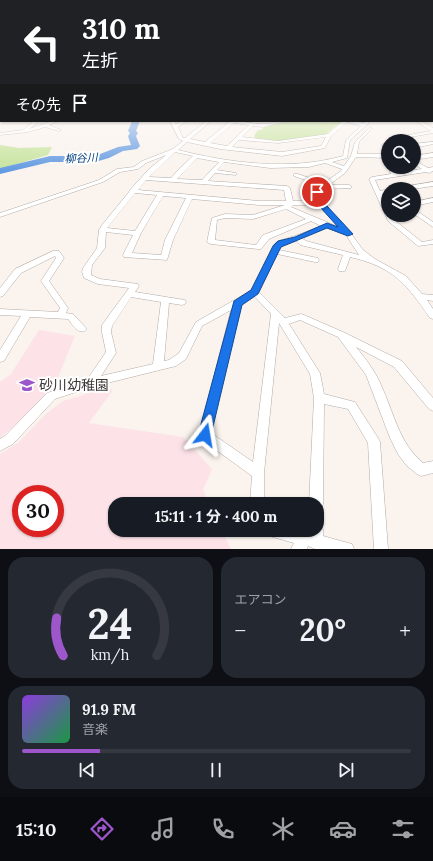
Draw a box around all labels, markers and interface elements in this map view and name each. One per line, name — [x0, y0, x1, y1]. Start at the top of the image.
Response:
text: 310 m — [82, 11, 160, 47]
icon: left — [16, 16, 68, 68]
text: 左折 — [82, 49, 118, 72]
icon: arrive — [69, 92, 91, 114]
text: その先 — [16, 95, 61, 114]
map controls — [381, 134, 421, 222]
button: search — [381, 134, 421, 174]
water label: 柳谷川 — [64, 150, 99, 166]
pin — [300, 175, 334, 209]
icon: arrive — [306, 181, 328, 203]
button: layers — [381, 182, 421, 222]
school or university icon: 砂川幼稚園 — [18, 376, 36, 394]
place label: 砂川幼稚園 — [39, 376, 109, 394]
position arrow — [184, 414, 226, 456]
speed limit sign: 30 — [12, 485, 64, 537]
text: 15:11 · 1 分 · 400 m — [155, 507, 277, 526]
text: エアコン — [235, 591, 287, 608]
text: 24 — [88, 596, 133, 649]
text: 20° — [299, 611, 346, 649]
text: − — [235, 616, 246, 644]
text: + — [399, 616, 411, 644]
text: km/h — [91, 645, 130, 664]
text: 91.9 FM — [82, 700, 136, 719]
text: 音楽 — [82, 721, 108, 738]
icon: previous — [76, 759, 98, 781]
icon: pause — [205, 759, 227, 781]
icon: next — [335, 759, 357, 781]
icon: directions — [88, 815, 116, 843]
icon: music — [149, 815, 177, 843]
icon: phone — [209, 815, 237, 843]
icon: climate — [269, 815, 297, 843]
icon: car — [329, 815, 357, 843]
icon: filters — [389, 815, 417, 843]
text: 15:10 — [16, 818, 56, 841]

